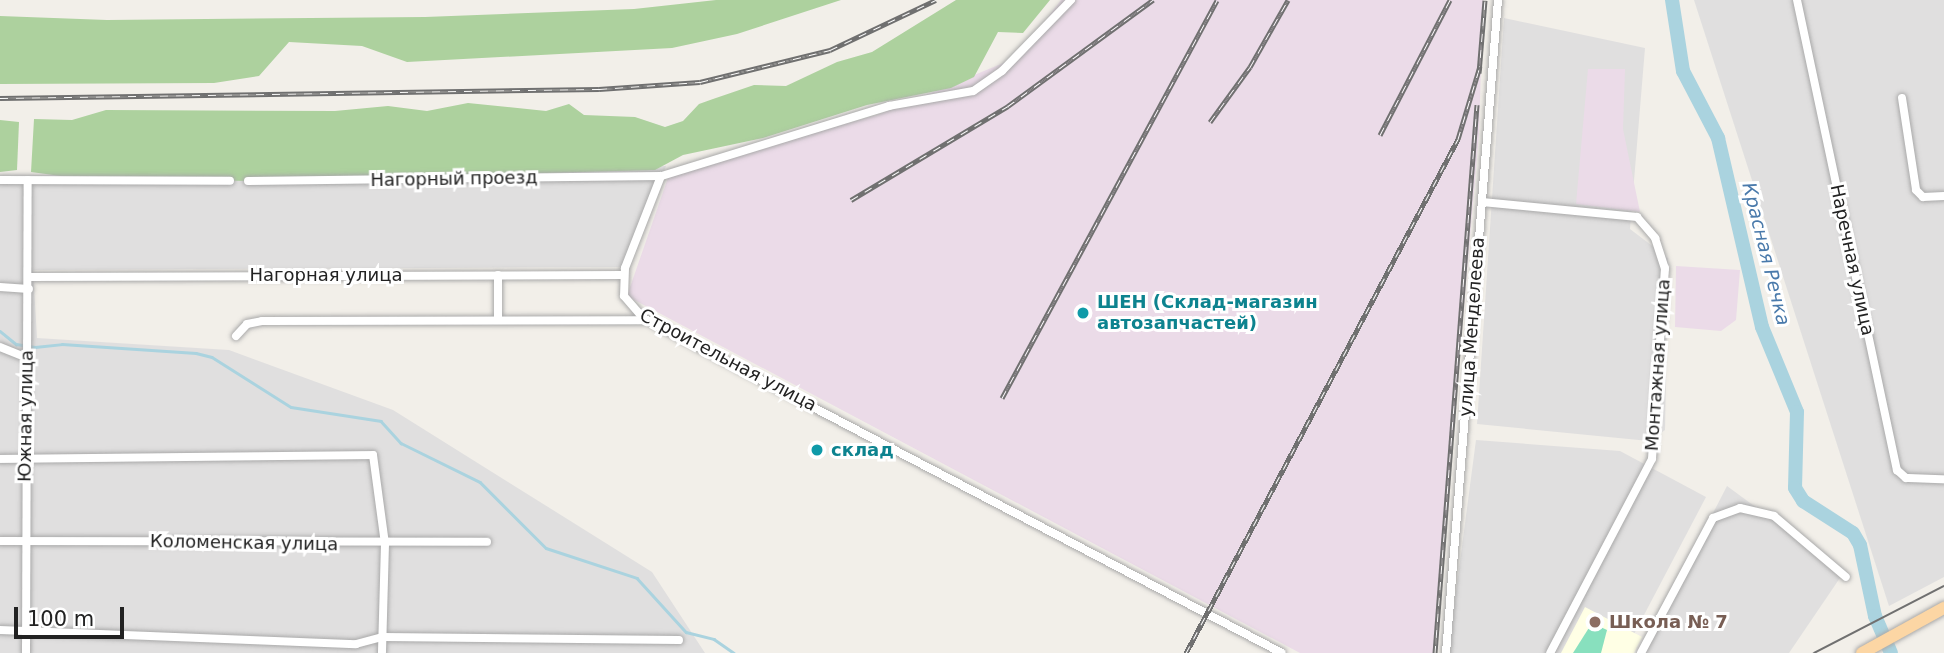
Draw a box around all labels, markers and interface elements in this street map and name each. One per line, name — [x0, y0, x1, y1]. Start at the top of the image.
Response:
street label: Нагорный проезд — [370, 167, 538, 191]
water label: Красная Речка — [1737, 180, 1795, 328]
street label: Наречная улица — [1825, 182, 1879, 338]
street label: улица Менделеева — [1455, 236, 1489, 418]
street label: Нагорная улица — [250, 264, 402, 286]
street label: Монтажная улица — [1641, 278, 1675, 452]
place label: ШЕН (Склад-магазин автозапчастей) — [1097, 292, 1318, 334]
street label: Строительная улица — [636, 304, 820, 416]
marker: ШЕН (Склад-магазин автозапчастей) — [1075, 305, 1091, 321]
street label: Южная улица — [14, 350, 38, 482]
place label: склад — [831, 439, 894, 461]
marker: склад — [809, 442, 825, 458]
street label: Коломенская улица — [150, 531, 338, 555]
scale bar — [18, 594, 128, 638]
text: 100 m — [27, 607, 94, 631]
place label: Школа № 7 — [1609, 611, 1728, 633]
marker: Школа № 7 — [1587, 614, 1603, 630]

